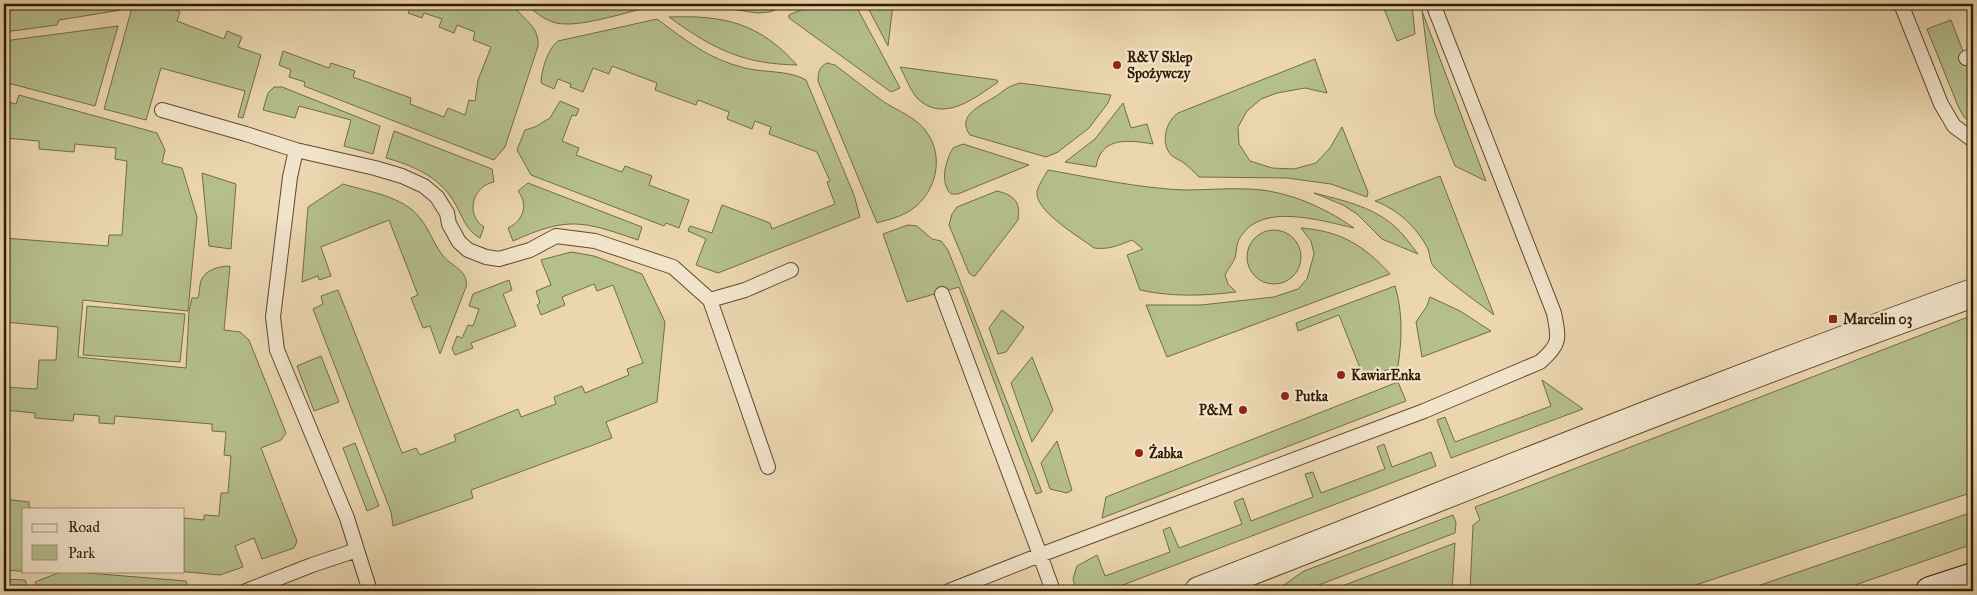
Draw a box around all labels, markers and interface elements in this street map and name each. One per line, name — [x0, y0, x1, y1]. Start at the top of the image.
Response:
place label: R&V Sklep Spożywczy — [1127, 49, 1193, 83]
marker: R&V Sklep Spożywczy — [1111, 59, 1123, 71]
place label: Marcelin 03 — [1843, 311, 1913, 329]
marker: Marcelin 03 — [1827, 313, 1839, 325]
place label: KawiarEnka — [1351, 367, 1422, 384]
marker: KawiarEnka — [1335, 369, 1347, 381]
place label: Putka — [1295, 388, 1329, 405]
marker: Putka — [1279, 390, 1291, 402]
place label: P&M — [1199, 402, 1234, 419]
marker: P&M — [1237, 404, 1249, 416]
place label: Żabka — [1149, 443, 1184, 462]
marker: Żabka — [1133, 447, 1145, 459]
legend — [22, 508, 185, 572]
text: Road — [68, 518, 100, 536]
text: Park — [68, 544, 95, 562]

